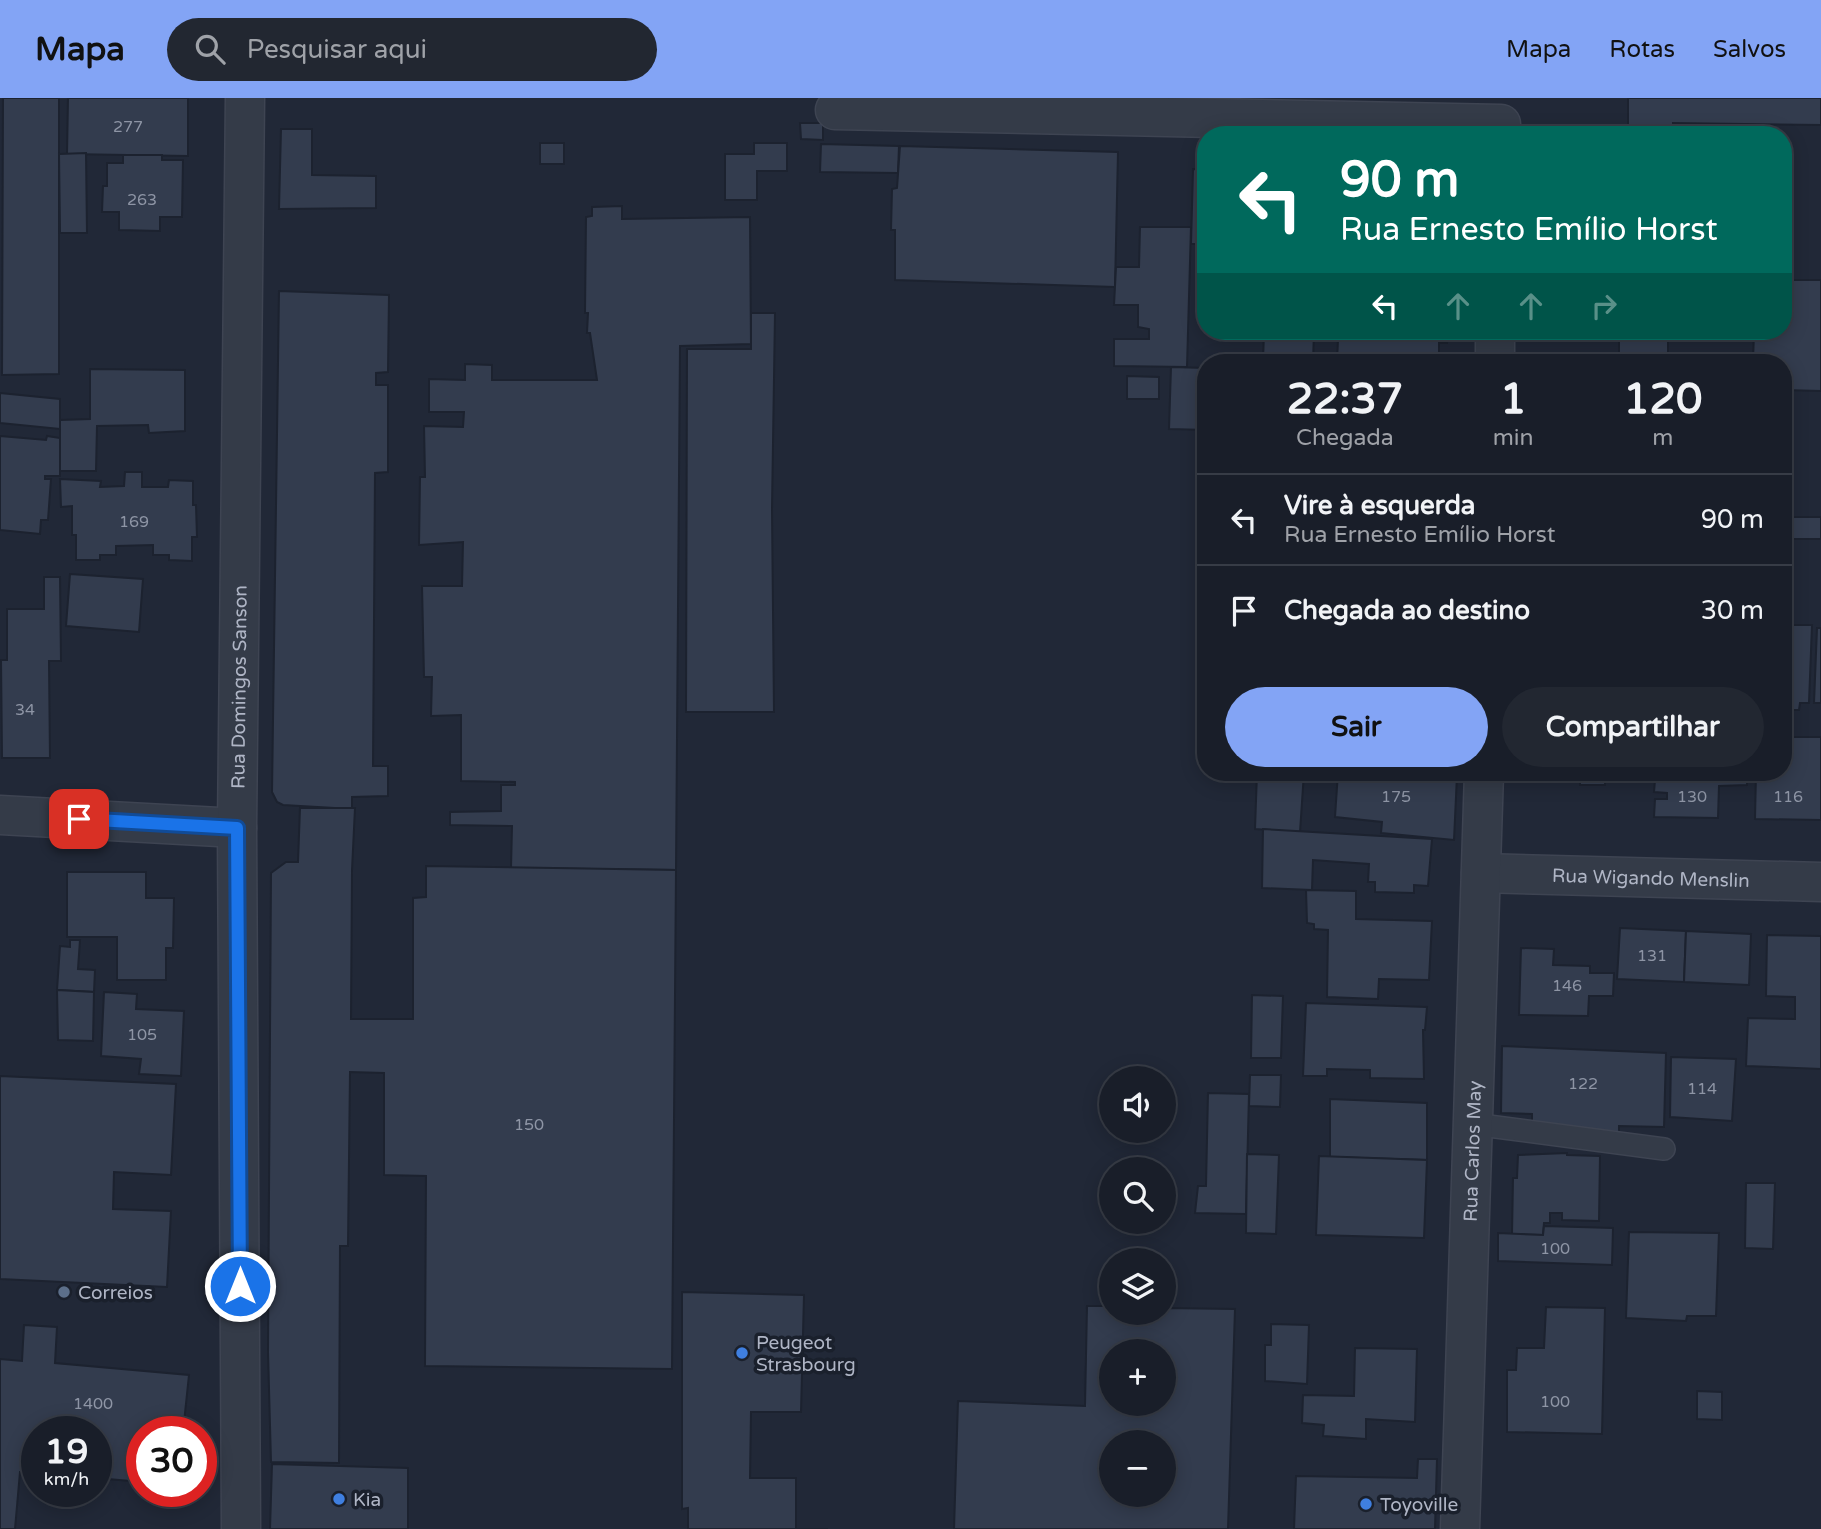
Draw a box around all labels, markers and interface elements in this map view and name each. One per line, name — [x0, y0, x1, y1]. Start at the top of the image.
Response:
search box — [167, 18, 657, 81]
text: Mapa — [35, 30, 125, 69]
icon: search — [191, 30, 229, 68]
text: Pesquisar aqui — [247, 34, 427, 65]
text: Mapa — [1506, 35, 1571, 64]
text: Rotas — [1609, 35, 1675, 64]
text: Salvos — [1713, 35, 1786, 64]
house number: 277 — [113, 117, 143, 137]
text: 90 m — [1340, 151, 1459, 210]
icon: left — [1225, 154, 1316, 245]
house number: 263 — [127, 190, 157, 210]
text: Rua Ernesto Emílio Horst — [1340, 211, 1718, 249]
icon: left — [1366, 287, 1404, 325]
icon: ahead — [1439, 287, 1477, 325]
icon: ahead — [1512, 287, 1550, 325]
icon: right — [1585, 287, 1623, 325]
text: 22:37 — [1287, 374, 1403, 425]
text: 1 — [1500, 374, 1526, 425]
text: 120 — [1623, 374, 1702, 425]
text: Chegada — [1296, 424, 1394, 452]
text: min — [1493, 424, 1534, 452]
text: m — [1652, 424, 1673, 452]
text: Vire à esquerda — [1284, 490, 1475, 521]
icon: left — [1225, 501, 1263, 539]
text: 90 m — [1701, 504, 1764, 535]
house number: 169 — [119, 512, 149, 532]
text: Rua Ernesto Emílio Horst — [1284, 521, 1556, 549]
street label: Rua Domingos Sanson — [227, 585, 252, 789]
icon: arrive — [1225, 592, 1263, 630]
text: Chegada ao destino — [1284, 595, 1530, 626]
text: 30 m — [1701, 595, 1764, 626]
button: Sair — [1225, 687, 1488, 767]
button: Compartilhar — [1502, 687, 1764, 767]
house number: 34 — [15, 700, 35, 720]
house number: 175 — [1381, 787, 1411, 807]
house number: 130 — [1677, 787, 1707, 807]
house number: 116 — [1773, 787, 1803, 807]
pin — [49, 789, 109, 849]
icon: arrive — [60, 800, 98, 838]
street label: Rua Wigando Menslin — [1552, 865, 1750, 892]
house number: 131 — [1637, 946, 1667, 966]
house number: 146 — [1552, 976, 1582, 996]
house number: 105 — [127, 1025, 157, 1045]
map controls — [1099, 1066, 1176, 1507]
button: sound — [1099, 1066, 1176, 1143]
house number: 122 — [1568, 1074, 1598, 1094]
house number: 114 — [1687, 1079, 1717, 1099]
street label: Rua Carlos May — [1460, 1080, 1486, 1222]
house number: 150 — [514, 1115, 544, 1135]
button: search — [1099, 1157, 1176, 1234]
house number: 100 — [1540, 1239, 1570, 1259]
button: layers — [1099, 1248, 1176, 1325]
position arrow — [203, 1249, 277, 1323]
place label: Correios — [78, 1282, 153, 1304]
marker: Correios — [56, 1284, 72, 1300]
place label: Peugeot Strasbourg — [756, 1332, 856, 1376]
button: + — [1099, 1339, 1176, 1416]
marker: Peugeot Strasbourg — [734, 1345, 750, 1361]
house number: 100 — [1540, 1392, 1570, 1412]
house number: 1400 — [73, 1394, 113, 1414]
speed limit sign: 30 — [126, 1416, 217, 1507]
button: − — [1099, 1430, 1176, 1507]
text: 19 — [45, 1431, 88, 1473]
text: km/h — [44, 1468, 89, 1490]
place label: Kia — [353, 1489, 381, 1511]
marker: Kia — [331, 1491, 347, 1507]
place label: Toyoville — [1380, 1494, 1458, 1516]
marker: Toyoville — [1358, 1496, 1374, 1512]

